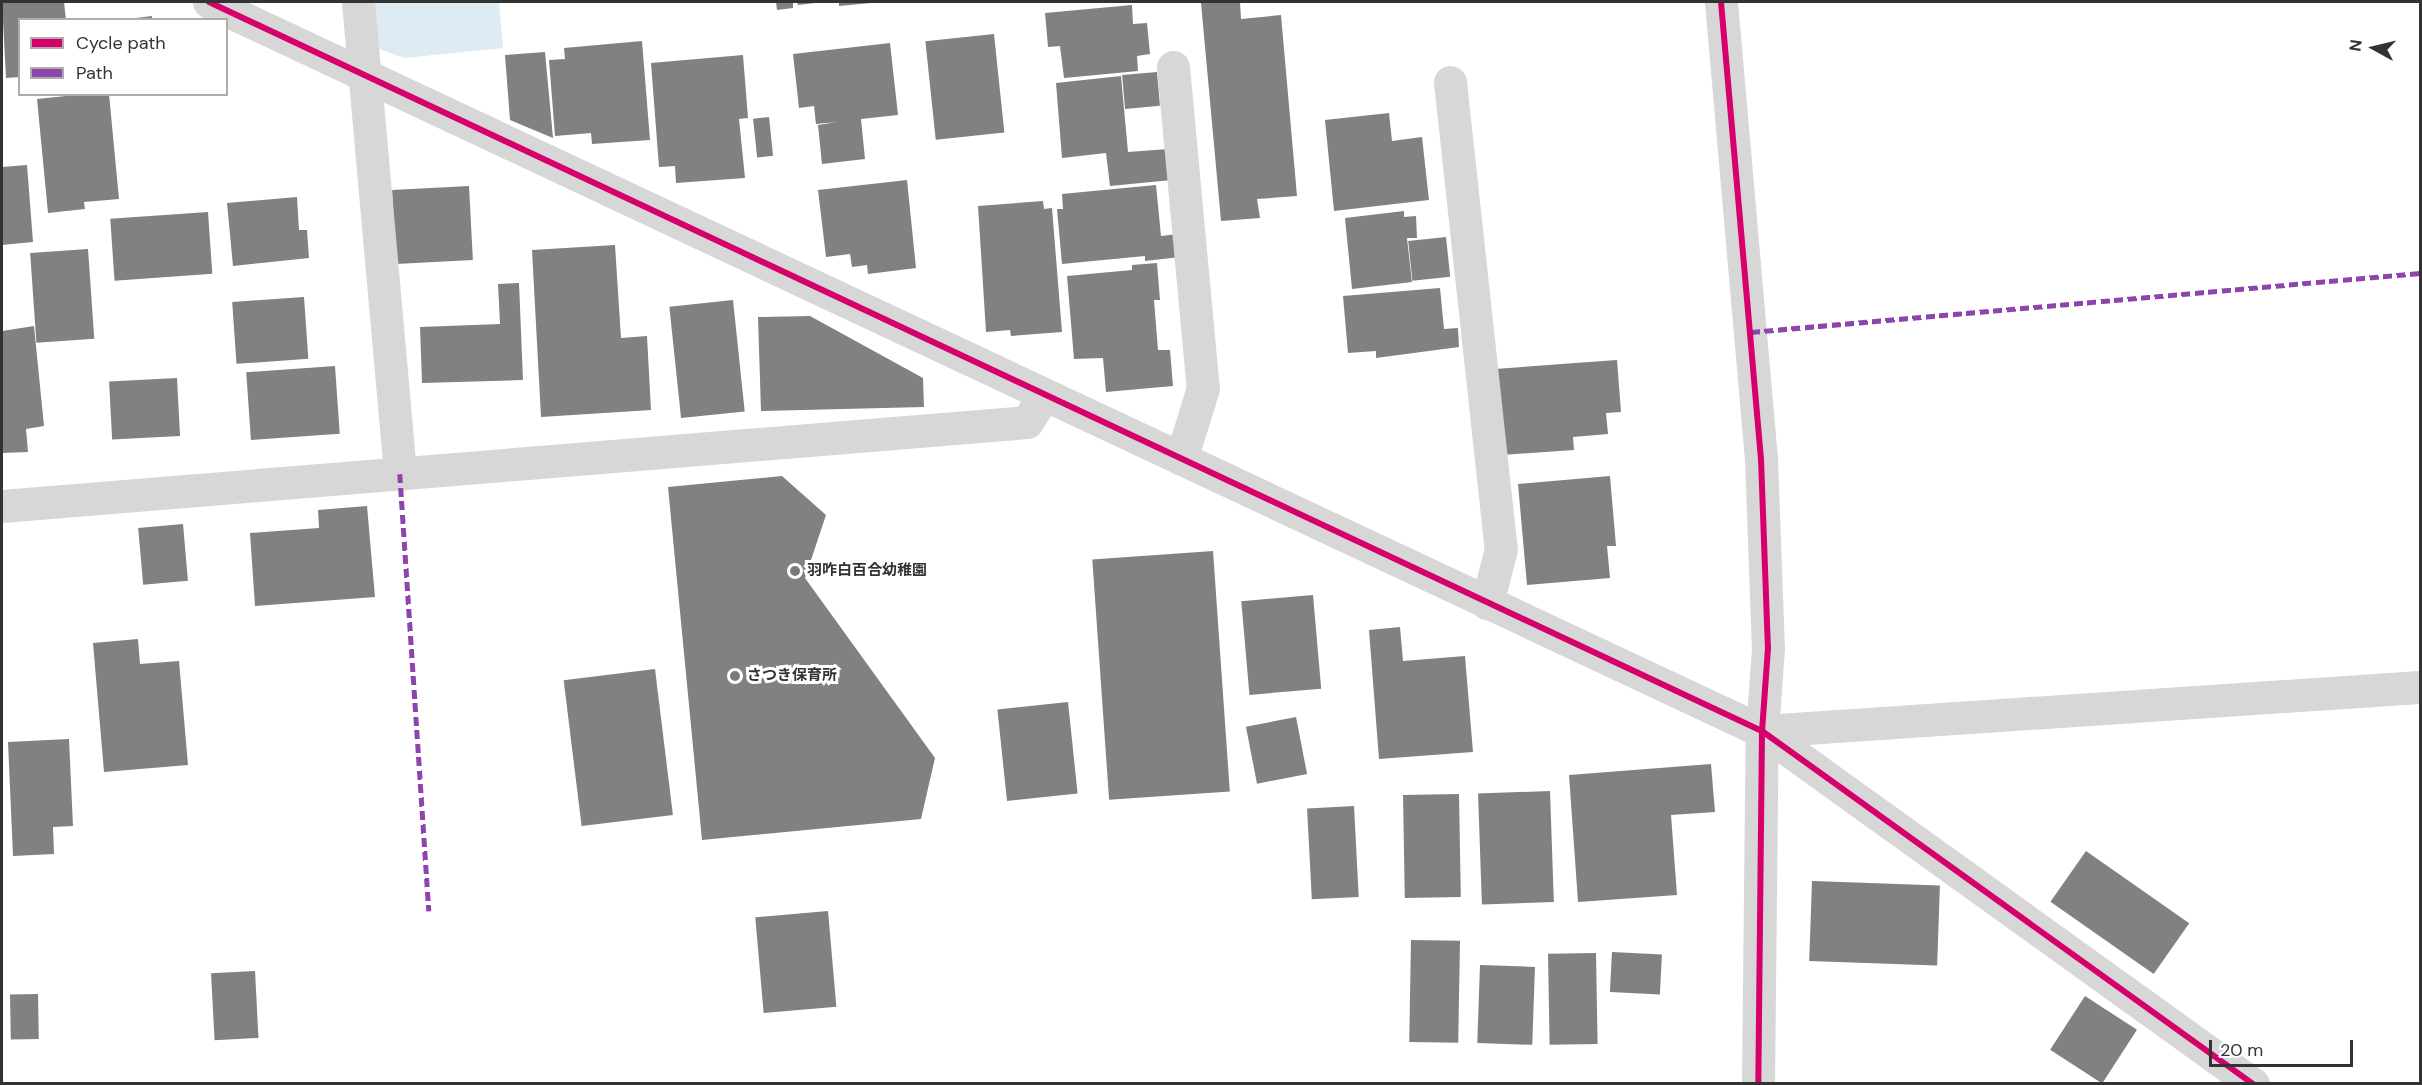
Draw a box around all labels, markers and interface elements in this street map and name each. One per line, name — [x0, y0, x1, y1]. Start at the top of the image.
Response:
legend — [18, 18, 228, 96]
north arrow — [2344, 18, 2404, 78]
text: Cycle path — [76, 31, 166, 55]
text: N — [2344, 38, 2367, 53]
text: Path — [76, 61, 113, 85]
place label: 羽咋白百合幼稚園 — [807, 562, 927, 580]
marker: 羽咋白百合幼稚園 — [788, 564, 802, 578]
place label: さつき保育所 — [747, 667, 837, 685]
marker: さつき保育所 — [728, 669, 742, 683]
scale bar — [2212, 1028, 2356, 1066]
text: 20 m — [2220, 1038, 2263, 1062]

